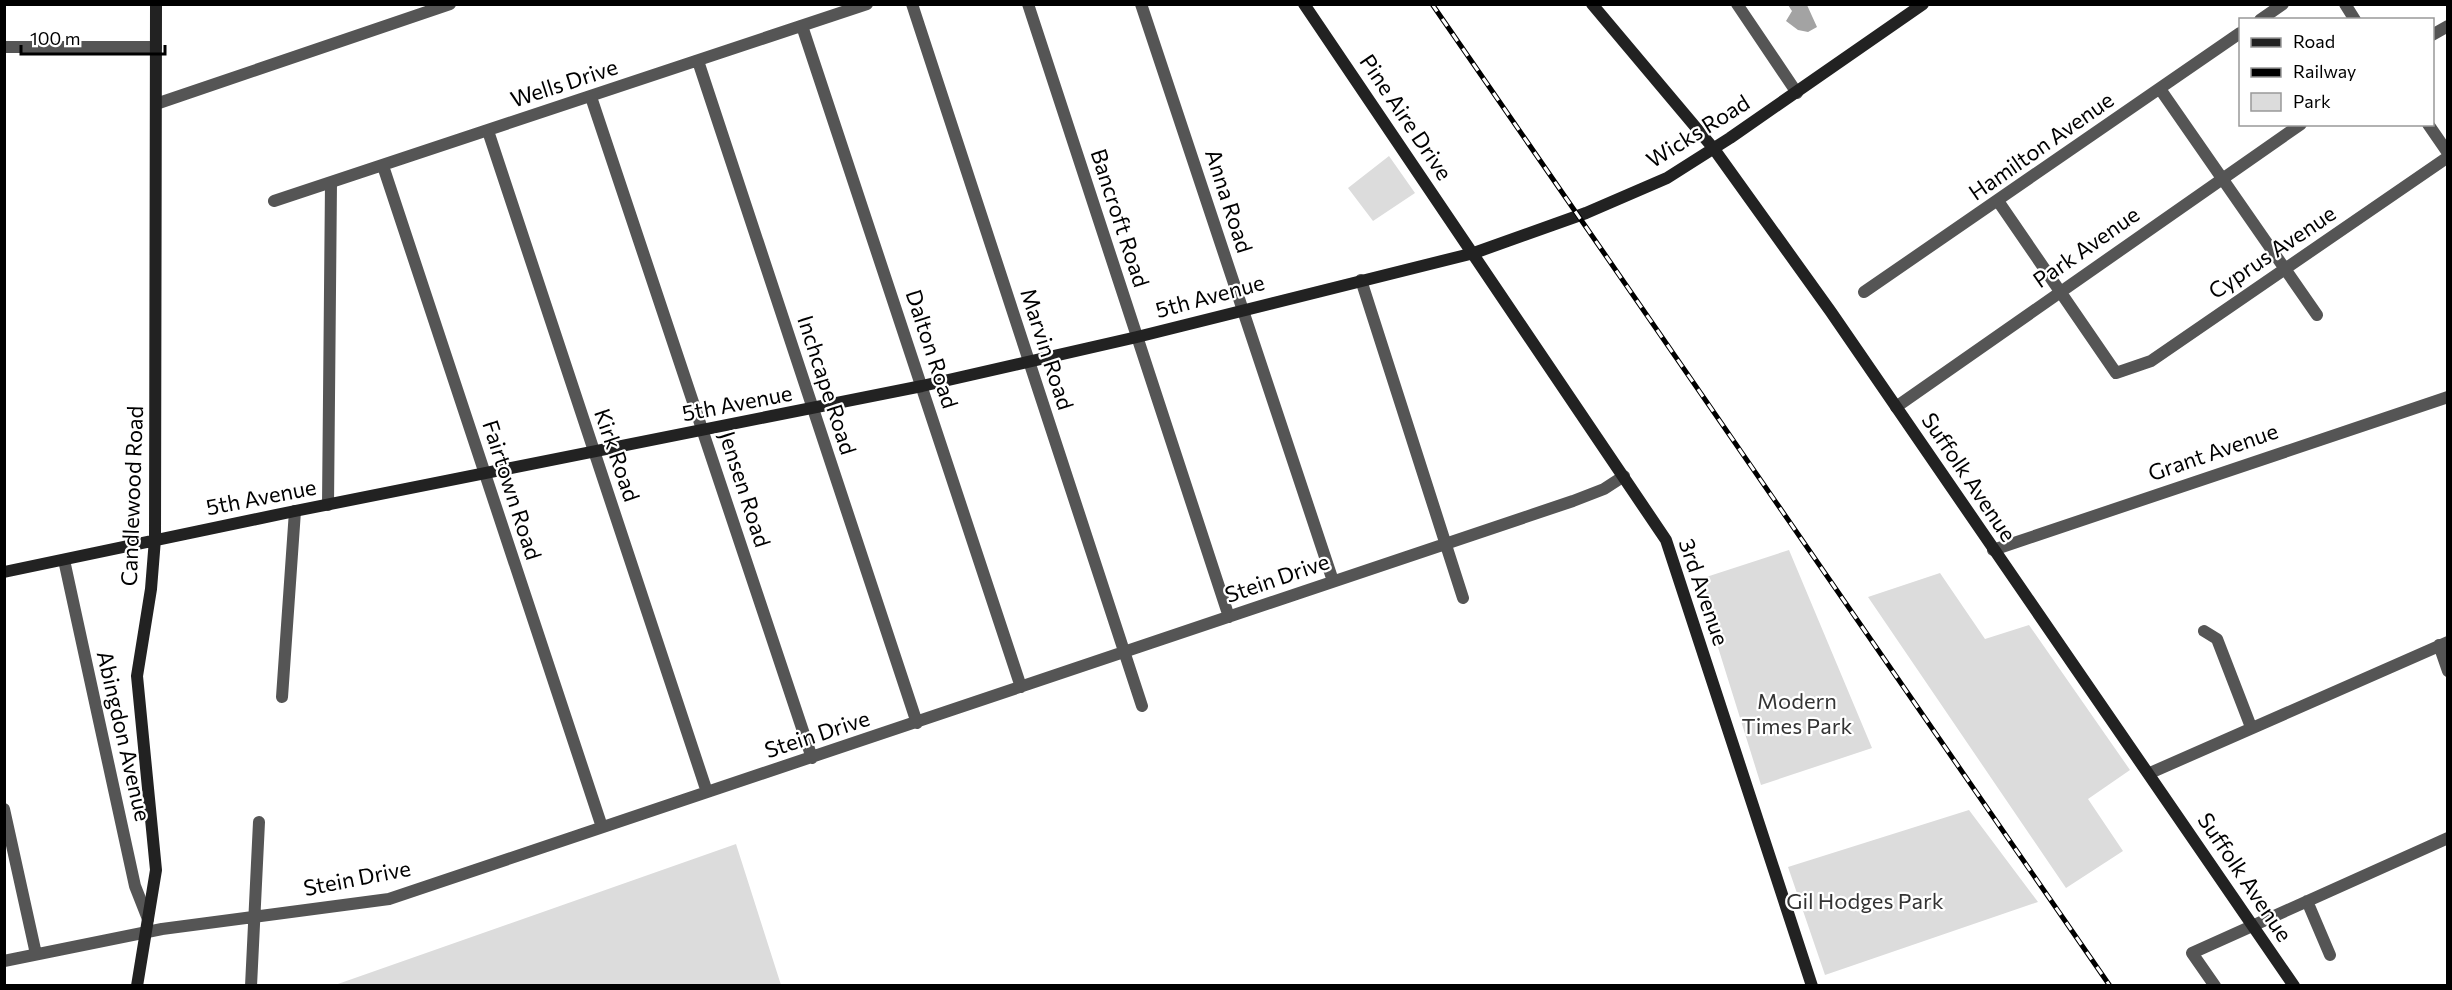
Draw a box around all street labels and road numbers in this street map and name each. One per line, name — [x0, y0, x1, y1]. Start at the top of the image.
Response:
street label: Pine Aire Drive — [1354, 49, 1458, 185]
street label: Wells Drive — [507, 53, 621, 113]
street label: Hamilton Avenue — [1963, 86, 2118, 206]
street label: Wicks Road — [1641, 88, 1754, 173]
street label: Bancroft Road — [1085, 145, 1156, 290]
street label: Anna Road — [1200, 146, 1259, 256]
street label: Cyprus Avenue — [2203, 199, 2340, 304]
street label: Park Avenue — [2027, 200, 2144, 293]
street label: 5th Avenue — [1152, 268, 1267, 323]
street label: Marvin Road — [1015, 285, 1080, 413]
street label: Dalton Road — [901, 286, 964, 412]
street label: Inchcape Road — [792, 312, 863, 458]
street label: 5th Avenue — [679, 379, 794, 426]
street label: Candlewood Road — [115, 405, 148, 587]
street label: Kirk Road — [589, 405, 646, 505]
street label: Suffolk Avenue — [1916, 407, 2022, 546]
street label: Fairtown Road — [477, 416, 548, 563]
street label: Grant Avenue — [2144, 417, 2281, 486]
street label: Jensen Road — [714, 427, 777, 550]
street label: 5th Avenue — [203, 473, 318, 520]
street label: 3rd Avenue — [1674, 535, 1735, 649]
street label: Stein Drive — [1221, 547, 1333, 608]
street label: Abingdon Avenue — [92, 648, 157, 824]
street label: Stein Drive — [761, 704, 873, 763]
street label: Suffolk Avenue — [2192, 807, 2298, 946]
street label: Stein Drive — [301, 854, 413, 901]

